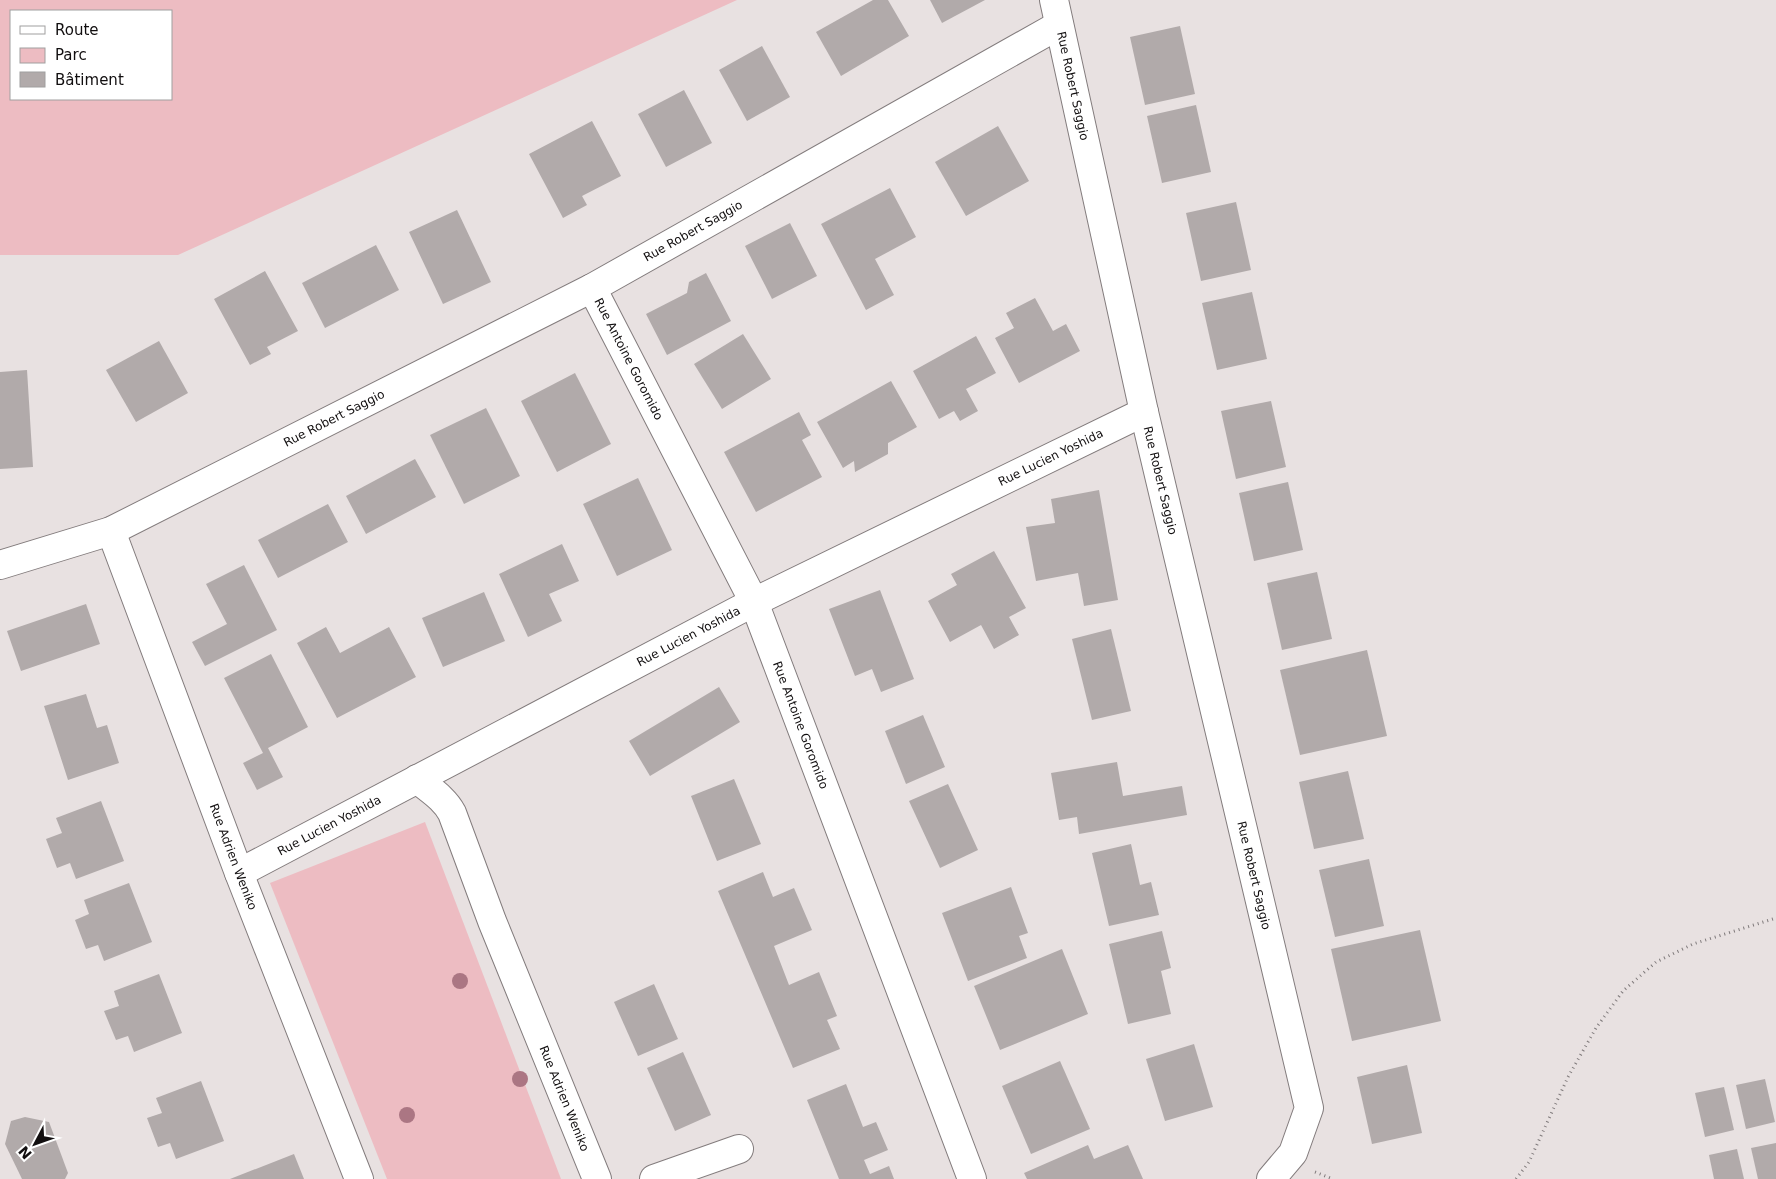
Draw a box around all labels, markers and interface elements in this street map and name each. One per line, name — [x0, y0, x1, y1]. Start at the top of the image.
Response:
legend — [10, 10, 172, 100]
text: Route — [55, 21, 99, 39]
street label: Rue Robert Saggio — [1054, 30, 1091, 142]
text: Parc — [55, 46, 87, 64]
text: Bâtiment — [55, 71, 124, 89]
street label: Rue Robert Saggio — [641, 198, 745, 264]
street label: Rue Antoine Goromido — [591, 296, 666, 422]
street label: Rue Robert Saggio — [281, 387, 387, 450]
street label: Rue Robert Saggio — [1141, 425, 1180, 536]
street label: Rue Lucien Yoshida — [996, 426, 1105, 489]
street label: Rue Lucien Yoshida — [634, 604, 743, 669]
street label: Rue Antoine Goromido — [770, 659, 831, 791]
street label: Rue Lucien Yoshida — [275, 793, 383, 858]
street label: Rue Adrien Weniko — [207, 802, 260, 912]
street label: Rue Robert Saggio — [1234, 820, 1274, 931]
street label: Rue Adrien Weniko — [537, 1044, 592, 1153]
north arrow — [10, 1119, 60, 1169]
text: N — [15, 1143, 35, 1162]

